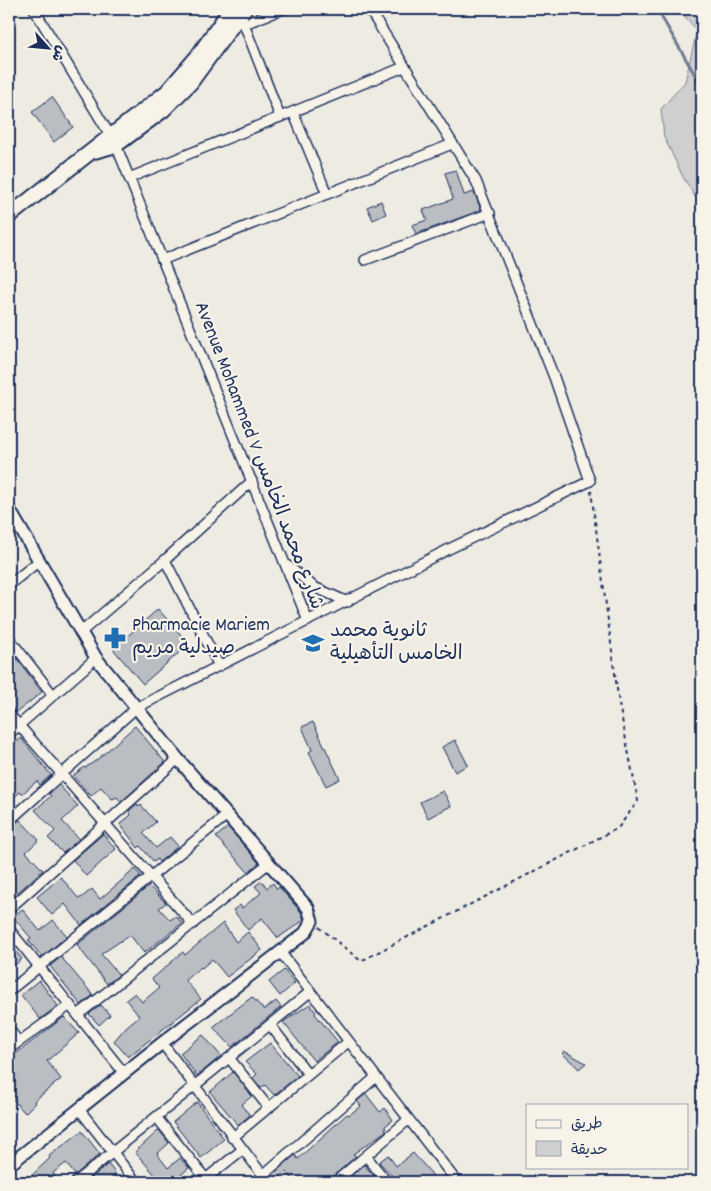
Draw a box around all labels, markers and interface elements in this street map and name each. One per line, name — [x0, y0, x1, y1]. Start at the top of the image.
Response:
north arrow — [22, 22, 72, 72]
text: ش — [45, 42, 70, 64]
street label: Avenue Mohammed V شارع محمد الخامس — [186, 298, 330, 614]
place label: Pharmacie Mariem صيدلية مريم — [132, 612, 270, 663]
place label: ثانوية محمد الخامس التأهيلية — [330, 618, 463, 669]
pharmacy icon: Pharmacie Mariem صيدلية مريم — [102, 625, 128, 651]
school or university icon: ثانوية محمد الخامس التأهيلية — [300, 630, 326, 656]
legend — [526, 1104, 688, 1168]
text: طريق — [571, 1114, 603, 1136]
text: حديقة — [571, 1140, 608, 1162]

